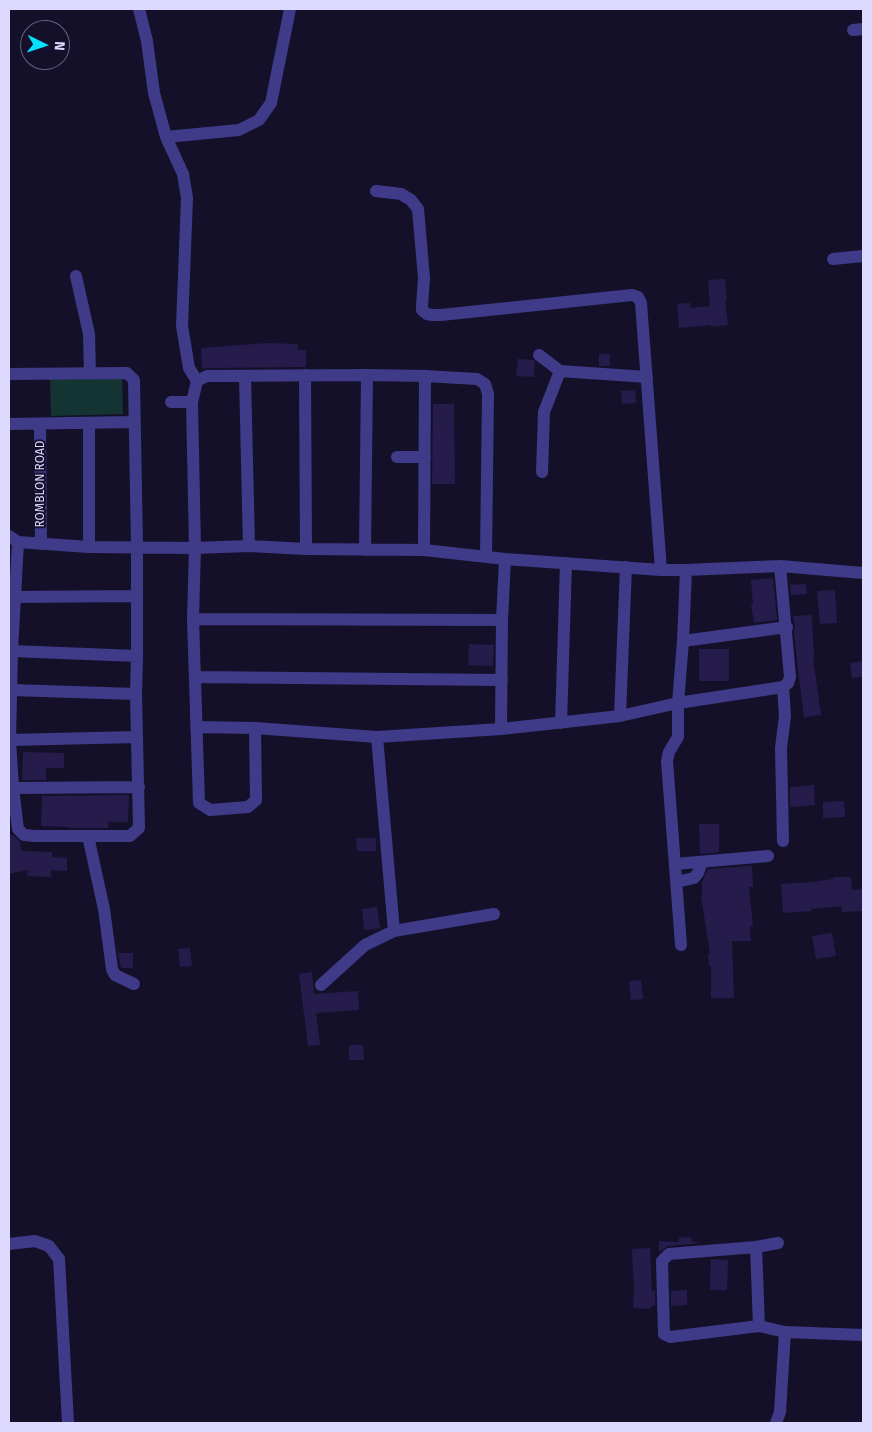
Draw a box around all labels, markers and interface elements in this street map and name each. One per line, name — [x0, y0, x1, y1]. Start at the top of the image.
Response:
north arrow — [20, 20, 70, 70]
text: N — [51, 41, 68, 51]
street label: ROMBLON ROAD — [34, 440, 48, 528]

